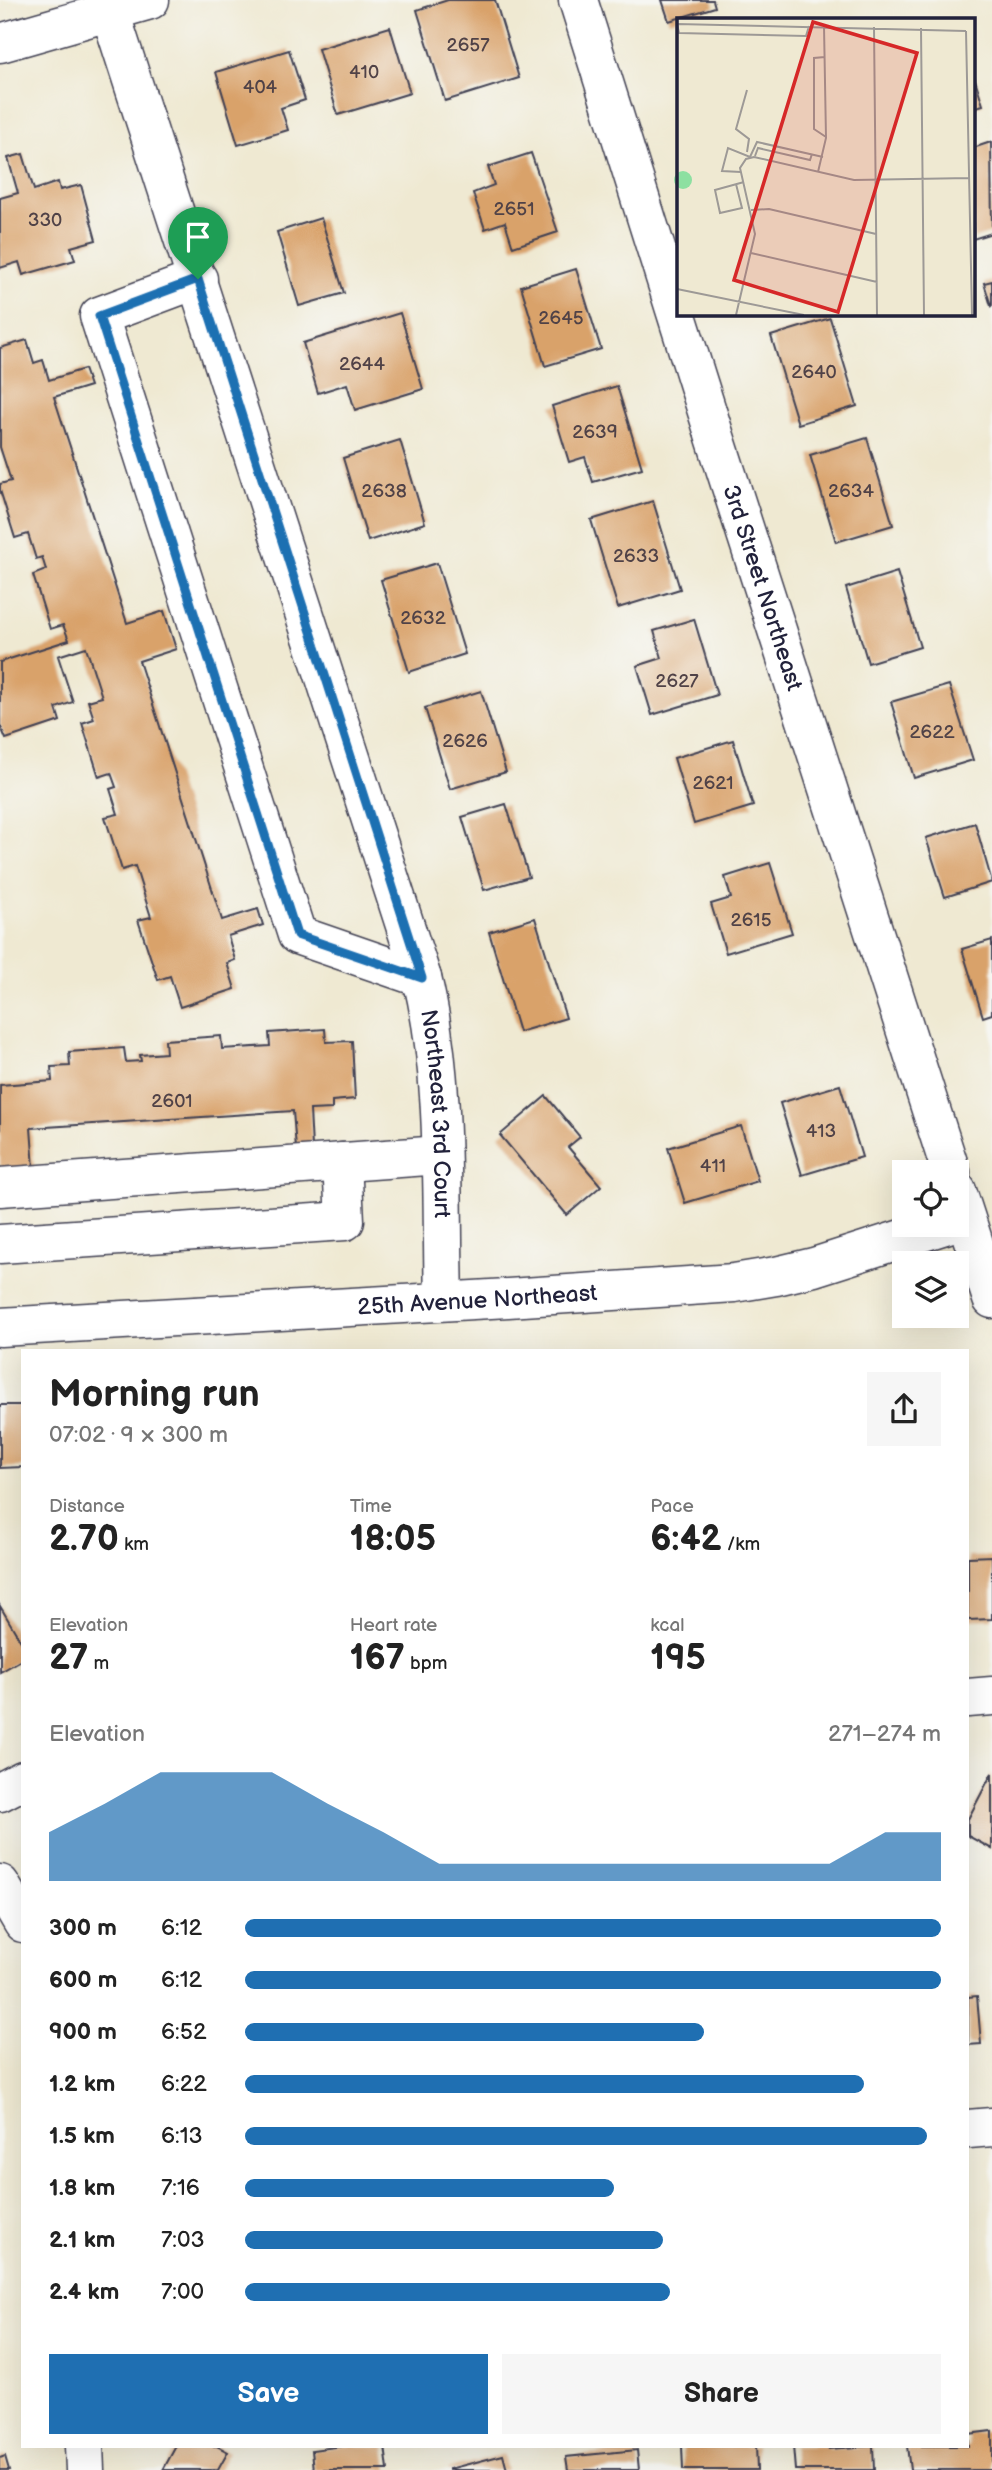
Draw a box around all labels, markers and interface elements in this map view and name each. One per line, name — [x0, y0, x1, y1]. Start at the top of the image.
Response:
inset map — [677, 18, 974, 315]
house number: 2657 — [446, 34, 490, 57]
house number: 410 — [349, 61, 379, 84]
house number: 404 — [243, 76, 278, 99]
house number: 2651 — [493, 198, 535, 221]
pin — [168, 207, 228, 279]
house number: 330 — [28, 209, 62, 232]
icon: arrive — [179, 218, 217, 256]
house number: 2645 — [538, 307, 584, 330]
house number: 2644 — [339, 353, 385, 376]
house number: 2640 — [791, 361, 837, 384]
house number: 2639 — [572, 421, 618, 444]
house number: 2638 — [361, 480, 407, 503]
house number: 2634 — [828, 480, 874, 503]
street label: 3rd Street Northeast — [716, 482, 808, 694]
house number: 2633 — [613, 545, 659, 568]
house number: 2632 — [400, 607, 447, 630]
house number: 2627 — [655, 670, 699, 693]
house number: 2622 — [909, 721, 955, 744]
house number: 2626 — [442, 730, 488, 753]
house number: 2621 — [692, 772, 734, 795]
house number: 2615 — [730, 909, 772, 932]
street label: Northeast 3rd Court — [414, 1007, 456, 1218]
house number: 2601 — [151, 1090, 193, 1113]
house number: 413 — [806, 1120, 836, 1143]
house number: 411 — [700, 1155, 726, 1178]
map controls — [892, 1160, 969, 1328]
button: locate — [892, 1160, 969, 1237]
button: layers — [892, 1251, 969, 1328]
street label: 25th Avenue Northeast — [357, 1279, 598, 1322]
text: Morning run — [49, 1372, 260, 1417]
button: share — [867, 1372, 941, 1446]
text: 07:02 · 9 × 300 m — [49, 1421, 228, 1449]
text: Distance — [49, 1495, 125, 1518]
text: Time — [350, 1495, 392, 1518]
text: Pace — [650, 1495, 694, 1518]
text: 2.70 — [49, 1518, 119, 1561]
text: 18:05 — [350, 1518, 436, 1561]
text: 6:42 — [650, 1518, 722, 1561]
text: km — [119, 1533, 149, 1556]
text: /km — [722, 1533, 760, 1556]
text: Elevation — [49, 1614, 128, 1637]
text: Heart rate — [350, 1614, 437, 1637]
text: kcal — [650, 1614, 684, 1637]
text: 27 — [49, 1637, 88, 1680]
text: 167 — [350, 1637, 405, 1680]
text: 195 — [650, 1637, 706, 1680]
text: m — [88, 1652, 109, 1675]
text: bpm — [405, 1652, 447, 1675]
text: Elevation — [49, 1720, 145, 1748]
text: 271–274 m — [828, 1720, 941, 1748]
text: 300 m — [49, 1914, 117, 1942]
text: 6:12 — [161, 1914, 202, 1942]
text: 600 m — [49, 1966, 117, 1994]
text: 6:12 — [161, 1966, 202, 1994]
text: 900 m — [49, 2018, 117, 2046]
text: 6:52 — [161, 2018, 206, 2046]
text: 1.2 km — [49, 2070, 115, 2098]
text: 6:22 — [161, 2070, 207, 2098]
text: 1.5 km — [49, 2122, 115, 2150]
text: 6:13 — [161, 2122, 203, 2150]
text: 1.8 km — [49, 2174, 115, 2202]
text: 7:16 — [161, 2174, 200, 2202]
text: 2.1 km — [49, 2226, 115, 2254]
text: 7:03 — [161, 2226, 205, 2254]
text: 2.4 km — [49, 2278, 119, 2306]
text: 7:00 — [161, 2278, 204, 2306]
button: Save — [49, 2354, 488, 2434]
button: Share — [502, 2354, 941, 2434]

